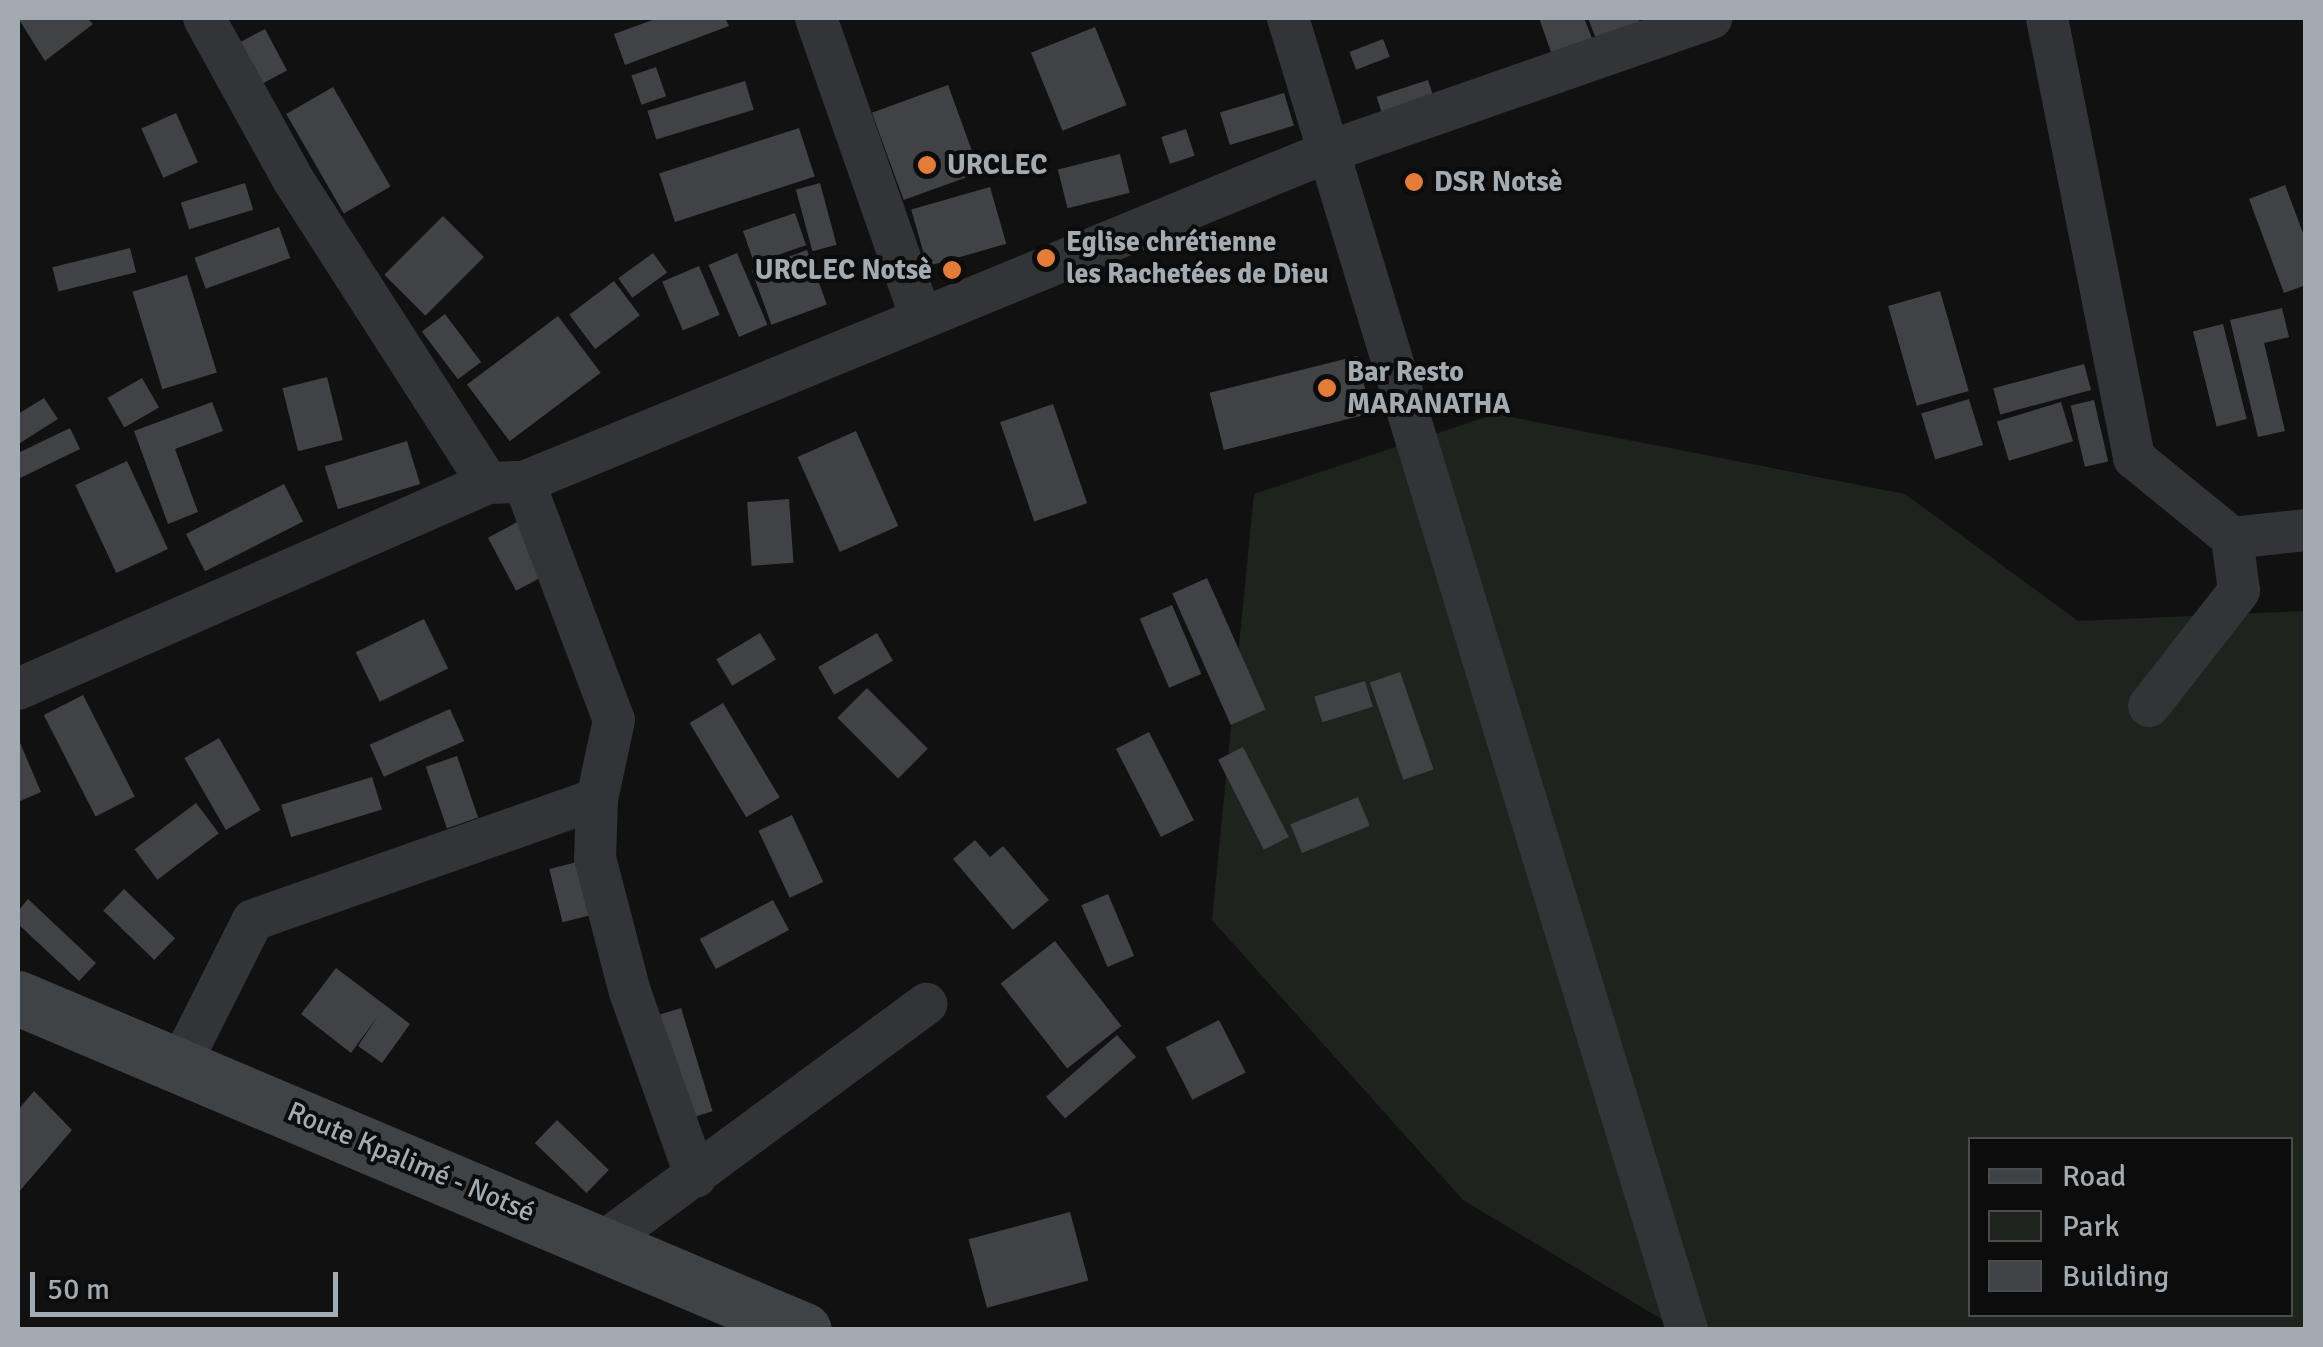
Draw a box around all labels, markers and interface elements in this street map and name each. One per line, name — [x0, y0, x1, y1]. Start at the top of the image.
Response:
place label: URCLEC — [947, 148, 1047, 182]
marker: URCLEC — [916, 154, 938, 176]
place label: DSR Notsè — [1434, 165, 1563, 199]
marker: DSR Notsè — [1403, 171, 1425, 193]
place label: Eglise chrétienne les Rachetées de Dieu — [1066, 225, 1329, 291]
marker: Eglise chrétienne les Rachetées de Dieu — [1035, 247, 1057, 269]
place label: URCLEC Notsè — [755, 253, 932, 287]
marker: URCLEC Notsè — [941, 259, 963, 281]
place label: Bar Resto MARANATHA — [1347, 355, 1510, 421]
marker: Bar Resto MARANATHA — [1316, 377, 1338, 399]
street label: Route Kpalimé - Notsé — [282, 1095, 540, 1229]
legend — [1968, 1137, 2293, 1317]
text: Road — [2062, 1158, 2126, 1195]
text: Park — [2062, 1208, 2120, 1245]
scale bar — [35, 1252, 342, 1314]
text: Building — [2062, 1258, 2169, 1295]
text: 50 m — [47, 1271, 110, 1308]

